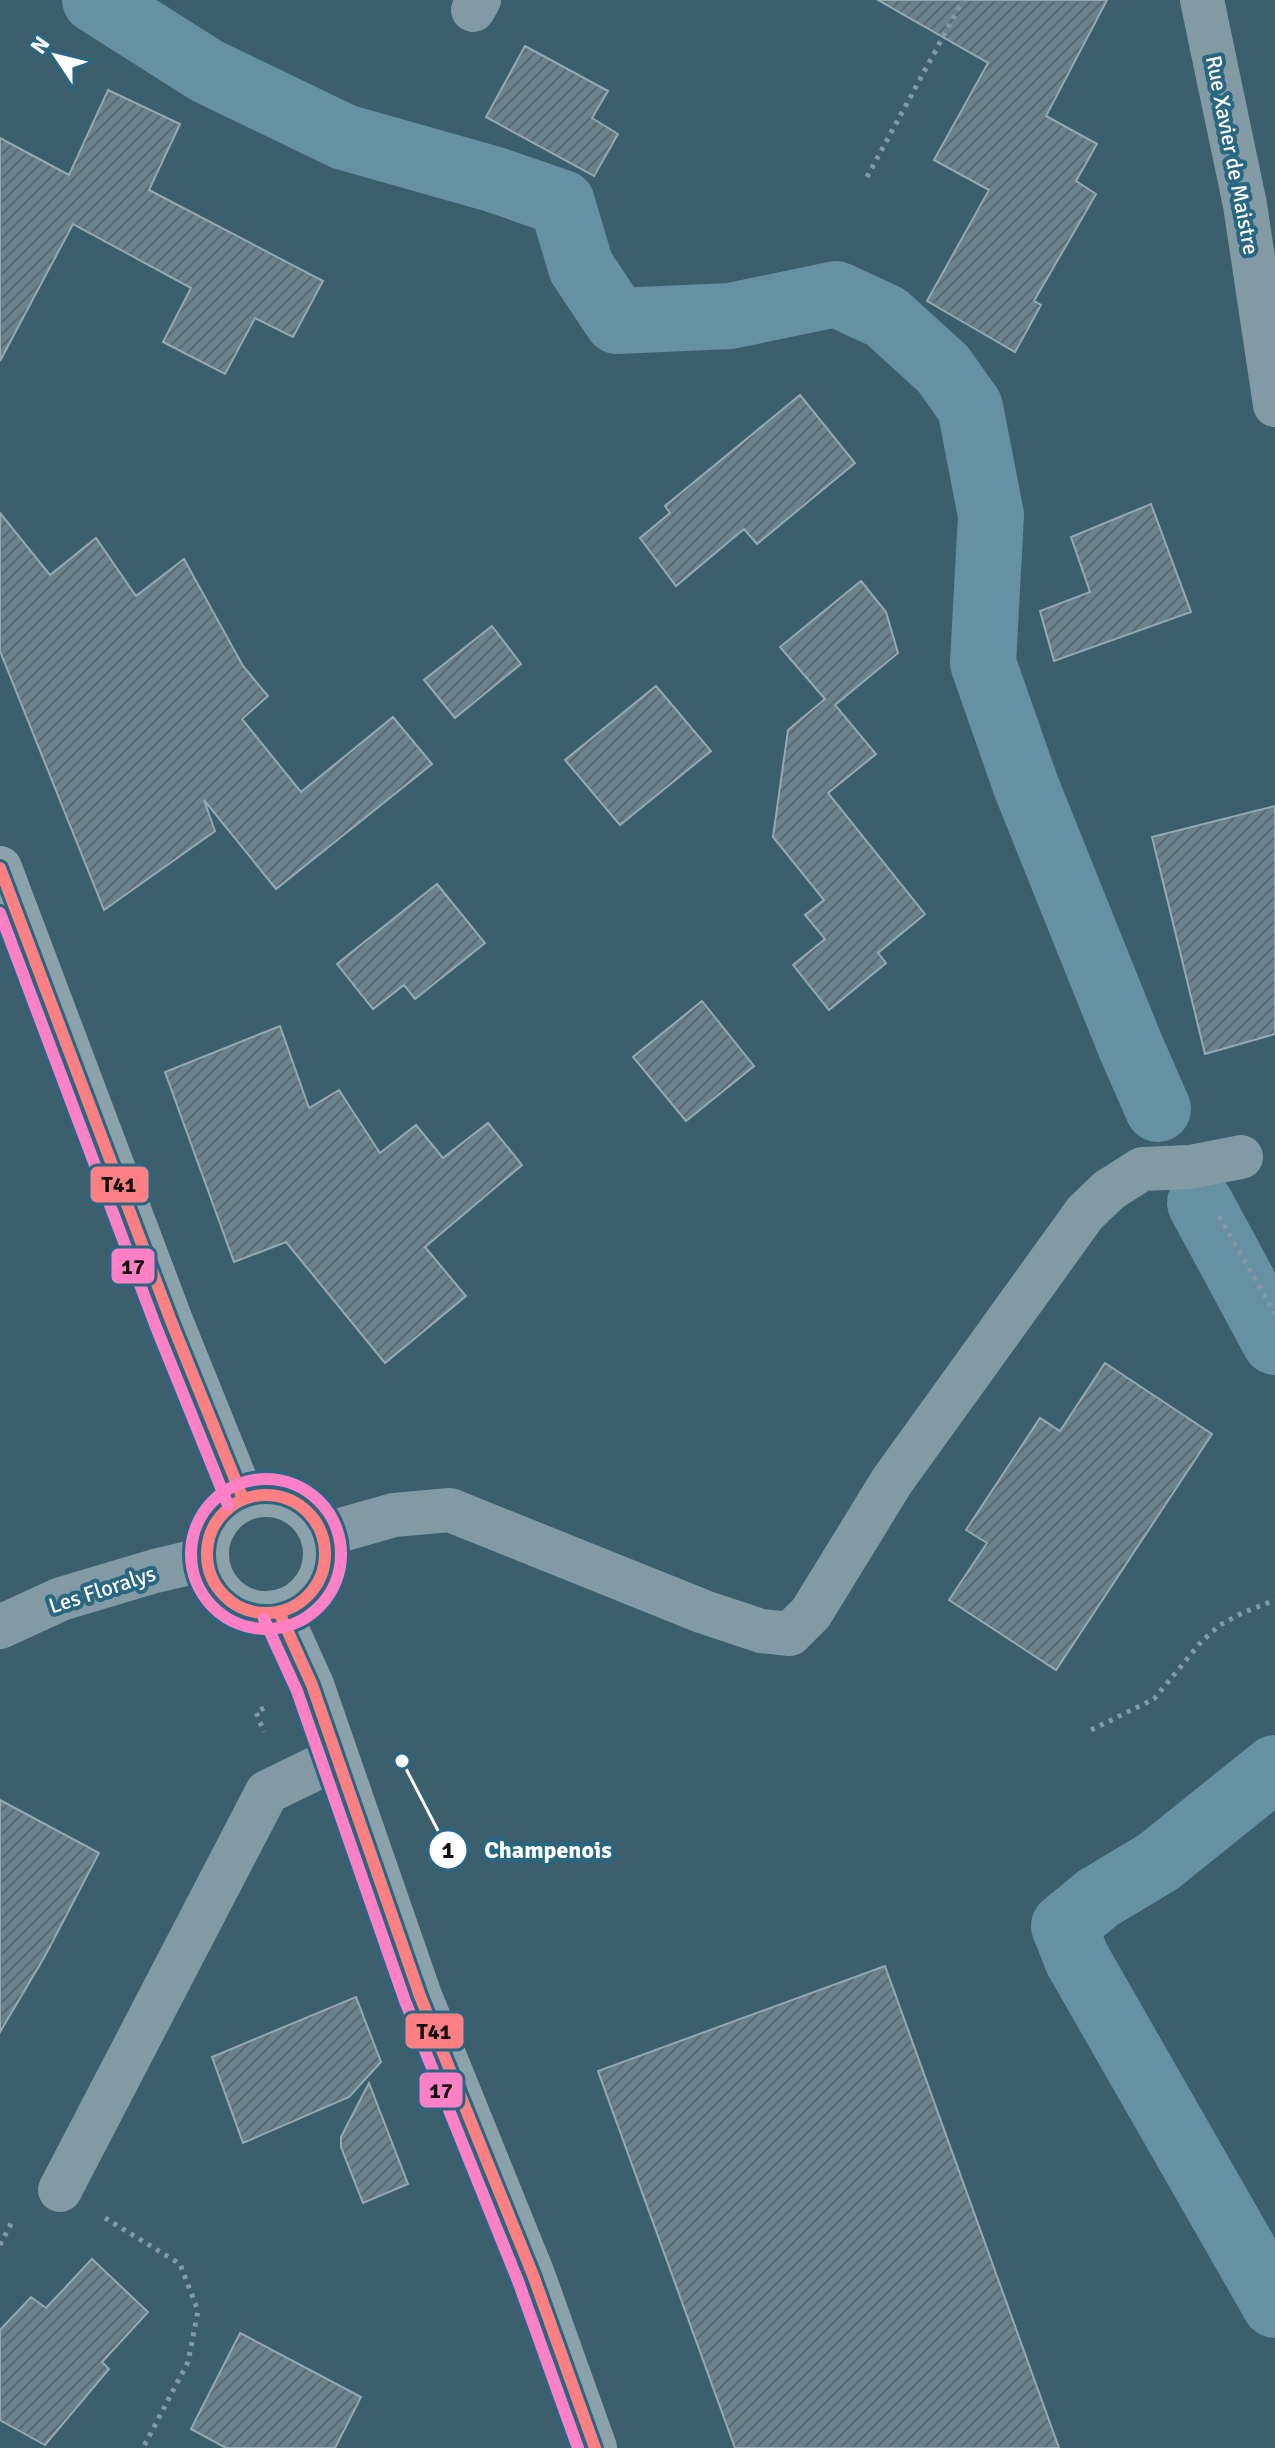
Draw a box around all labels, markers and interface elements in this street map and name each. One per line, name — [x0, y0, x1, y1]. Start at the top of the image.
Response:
north arrow — [16, 16, 96, 96]
text: N — [25, 31, 55, 59]
street label: Rue Xavier de Maistre — [1200, 53, 1265, 257]
line badge: T41 — [89, 1165, 150, 1204]
text: T41 — [102, 1171, 137, 1198]
line badge: 17 — [110, 1247, 156, 1285]
text: 17 — [121, 1253, 145, 1280]
street label: Les Floralys — [45, 1560, 159, 1619]
callout: Champenois — [428, 1826, 628, 1874]
text: 1 — [442, 1835, 455, 1865]
text: Champenois — [484, 1835, 612, 1865]
line badge: T41 — [404, 2012, 465, 2050]
text: T41 — [417, 2018, 452, 2045]
line badge: 17 — [418, 2071, 464, 2109]
text: 17 — [429, 2077, 453, 2104]

